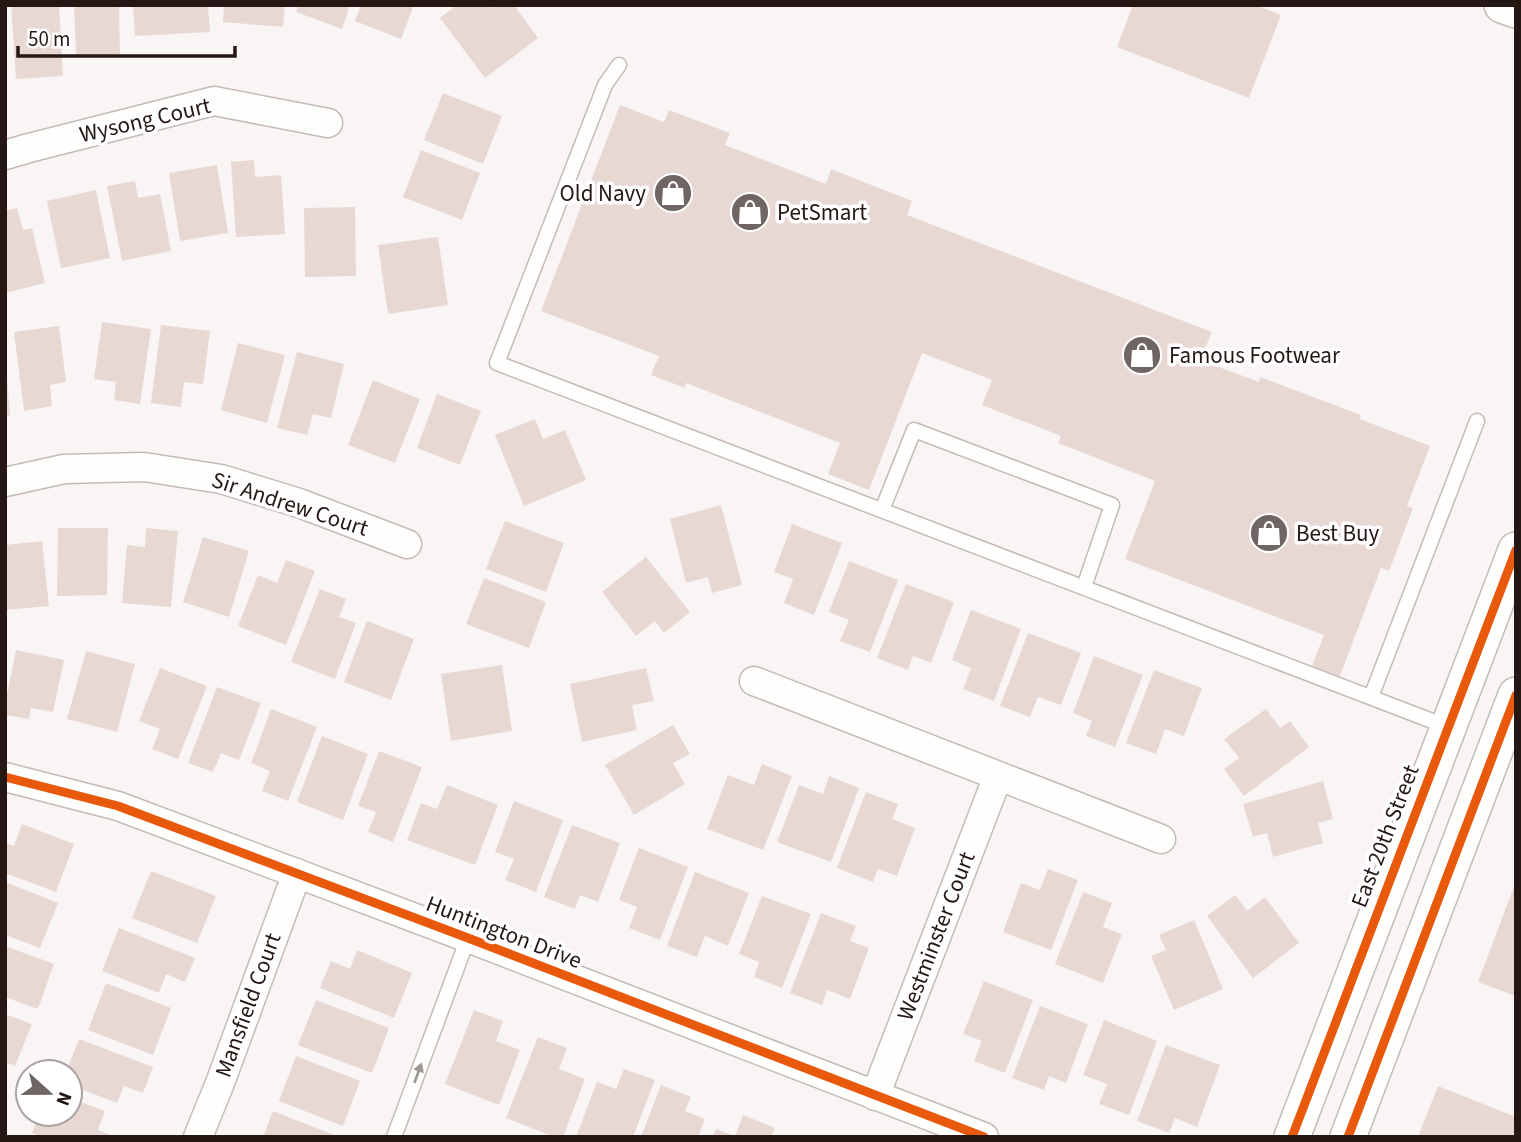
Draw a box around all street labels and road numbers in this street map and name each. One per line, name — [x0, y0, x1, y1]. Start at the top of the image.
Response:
street label: Wysong Court — [76, 89, 214, 151]
street label: Sir Andrew Court — [208, 463, 373, 545]
street label: East 20th Street — [1343, 760, 1427, 912]
street label: Westminster Court — [889, 847, 983, 1025]
street label: Huntington Drive — [421, 887, 587, 977]
street label: Mansfield Court — [207, 928, 289, 1082]

